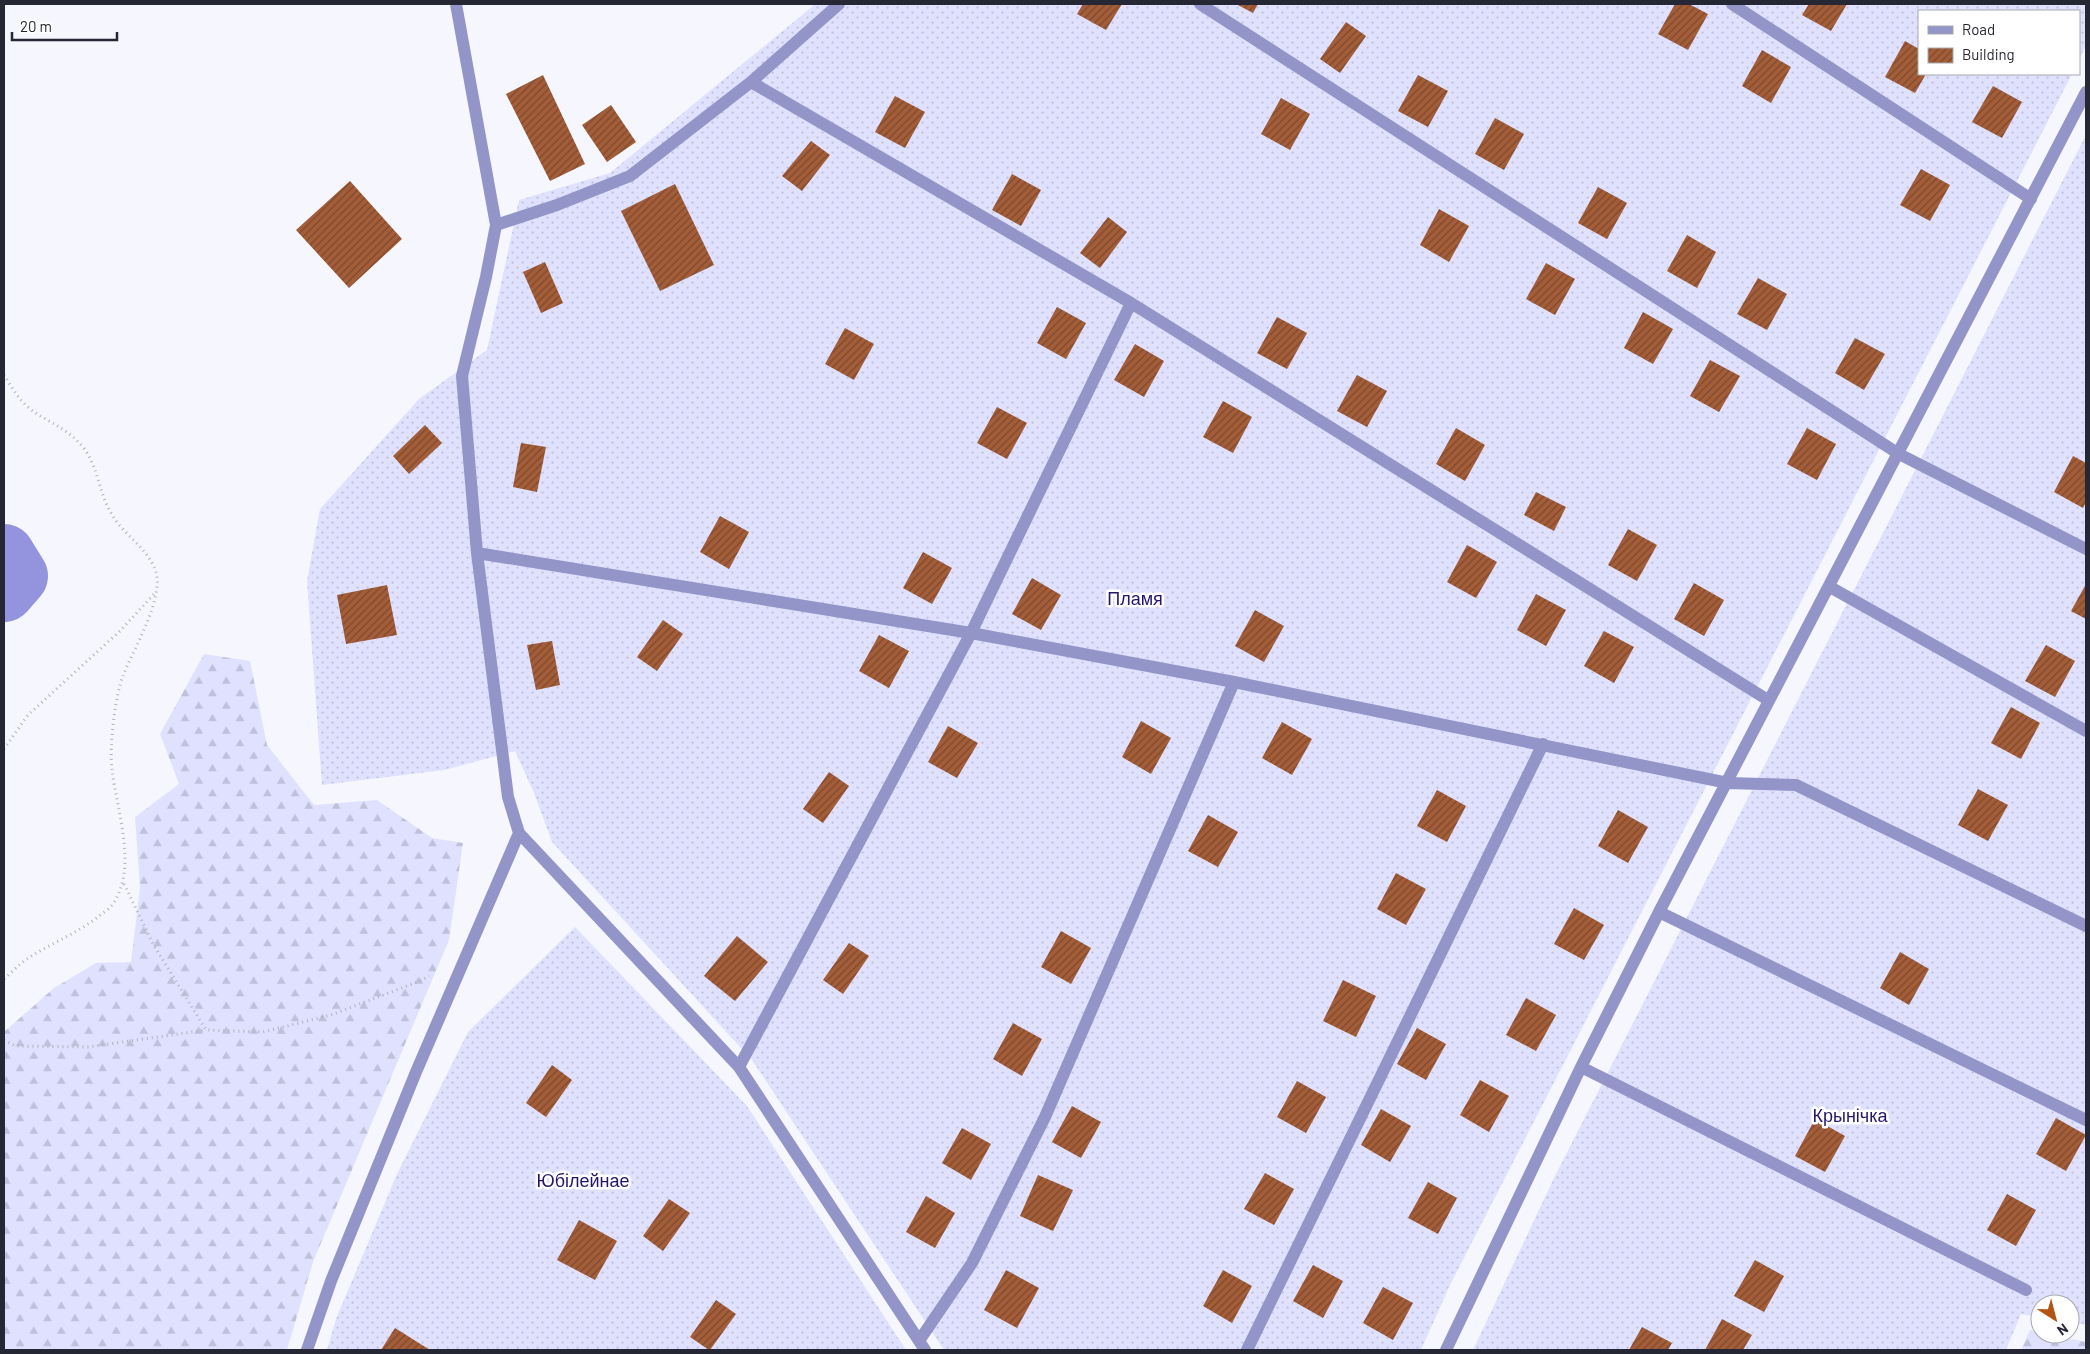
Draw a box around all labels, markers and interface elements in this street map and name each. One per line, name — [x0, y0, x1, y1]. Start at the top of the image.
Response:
scale bar — [12, 10, 118, 42]
legend — [1918, 10, 2080, 75]
text: 20 m — [20, 17, 52, 35]
text: Road — [1962, 20, 1995, 38]
text: Building — [1962, 45, 2015, 63]
park label: Пламя — [1107, 587, 1163, 609]
park label: Крынічка — [1812, 1104, 1888, 1126]
park label: Юбілейнае — [536, 1169, 630, 1191]
north arrow — [2030, 1294, 2080, 1344]
text: N — [2054, 1320, 2072, 1340]

